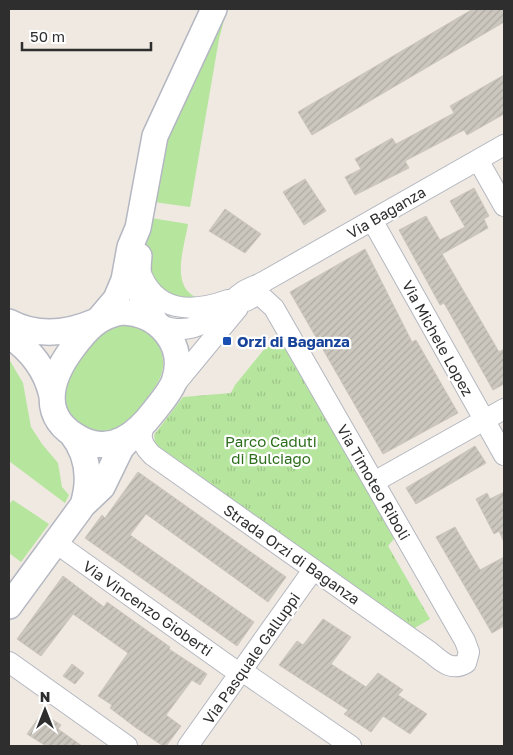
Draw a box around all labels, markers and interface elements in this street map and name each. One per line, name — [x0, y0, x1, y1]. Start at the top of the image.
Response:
scale bar — [22, 20, 151, 52]
text: 50 m — [30, 27, 65, 45]
street label: Via Baganza — [343, 182, 429, 242]
street label: Via Michele Lopez — [399, 277, 477, 399]
place label: Orzi di Baganza — [237, 332, 350, 350]
marker: Orzi di Baganza — [221, 335, 233, 347]
street label: Via Timoteo Riboli — [334, 421, 414, 543]
park label: Parco Caduti di Bulciago — [225, 432, 317, 467]
street label: Strada Orzi di Baganza — [220, 500, 364, 608]
street label: Via Vincenzo Gioberti — [80, 557, 216, 659]
street label: Via Pasquale Galluppi — [199, 589, 303, 727]
north arrow — [20, 685, 70, 735]
text: N — [40, 688, 50, 705]

